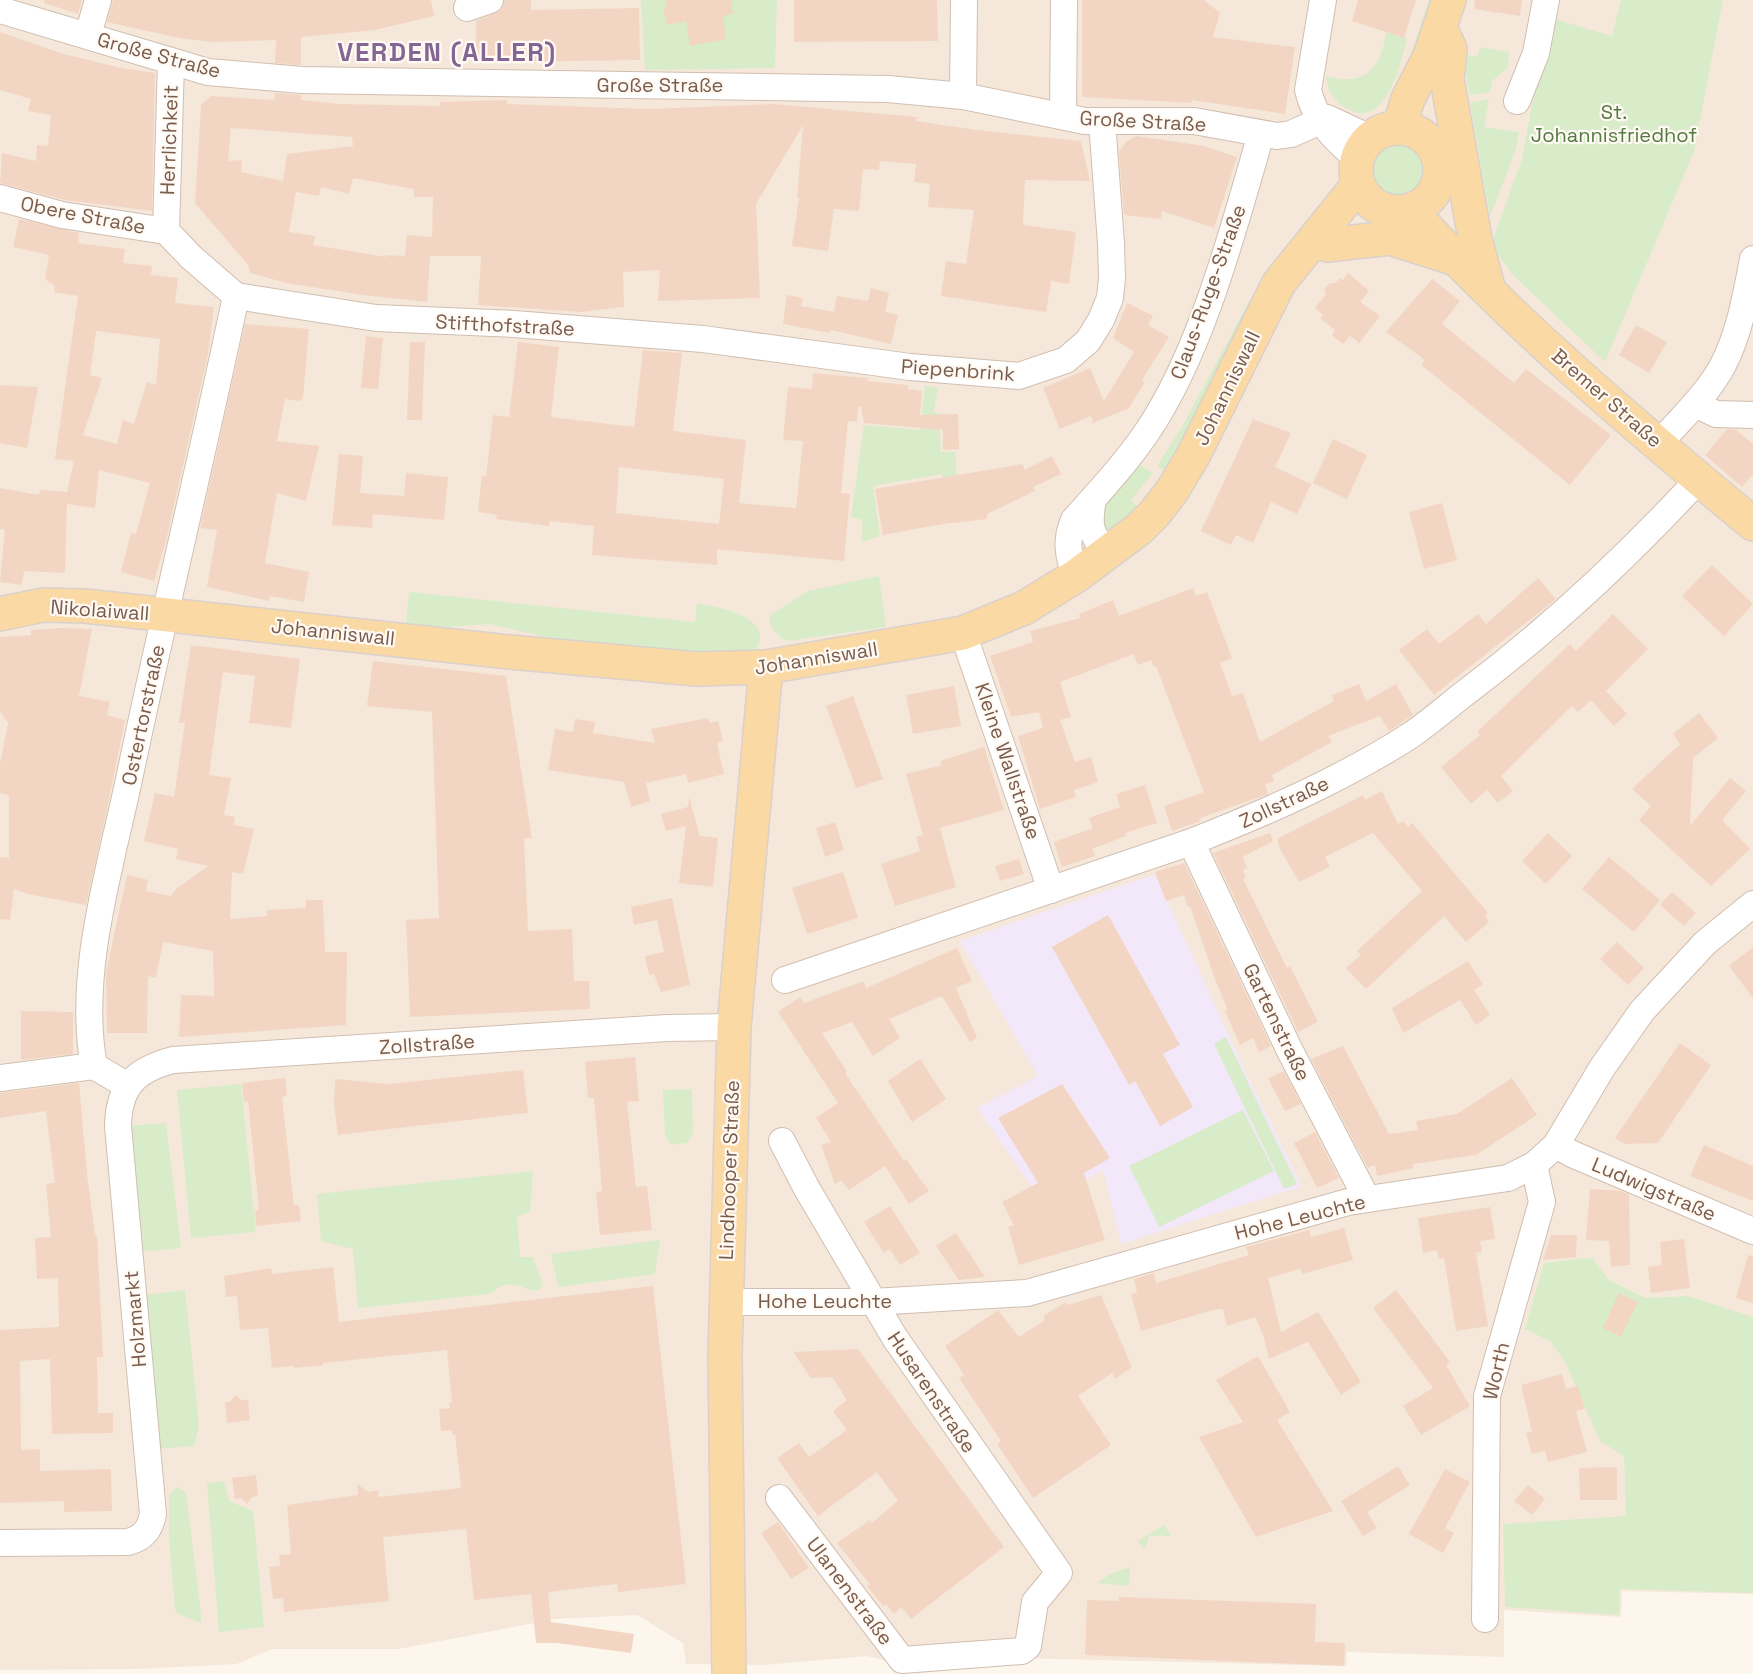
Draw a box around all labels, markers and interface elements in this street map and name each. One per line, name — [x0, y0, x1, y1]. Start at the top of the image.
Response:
street label: Große Straße — [94, 26, 224, 84]
district label: VERDEN (ALLER) — [337, 35, 557, 69]
street label: Große Straße — [597, 72, 723, 98]
street label: Herrlichkeit — [154, 84, 184, 196]
park label: St. Johannisfriedhof — [1531, 99, 1697, 148]
street label: Große Straße — [1079, 105, 1207, 137]
street label: Obere Straße — [18, 190, 148, 240]
street label: Claus-Ruge-Straße — [1164, 201, 1252, 383]
street label: Stifthofstraße — [435, 308, 575, 342]
street label: Johanniswall — [1188, 326, 1266, 450]
street label: Bremer Straße — [1546, 343, 1668, 453]
street label: Piepenbrink — [900, 353, 1016, 387]
street label: Nikolaiwall — [50, 594, 150, 626]
street label: Johanniswall — [270, 613, 396, 651]
street label: Johanniswall — [753, 635, 879, 681]
street label: Ostertorstraße — [115, 642, 171, 788]
street label: Kleine Wallstraße — [969, 679, 1047, 843]
street label: Zollstraße — [1235, 770, 1333, 834]
street label: Gartenstraße — [1237, 959, 1317, 1085]
street label: Zollstraße — [378, 1028, 476, 1060]
street label: Lindhooper Straße — [713, 1080, 745, 1260]
street label: Ludwigstraße — [1588, 1151, 1720, 1227]
street label: Hohe Leuchte — [1232, 1188, 1368, 1246]
street label: Holzmarkt — [118, 1270, 152, 1368]
street label: Hohe Leuchte — [758, 1288, 892, 1314]
street label: Husarenstraße — [882, 1326, 982, 1458]
street label: Worth — [1477, 1340, 1515, 1402]
street label: Ulanenstraße — [801, 1532, 899, 1650]

